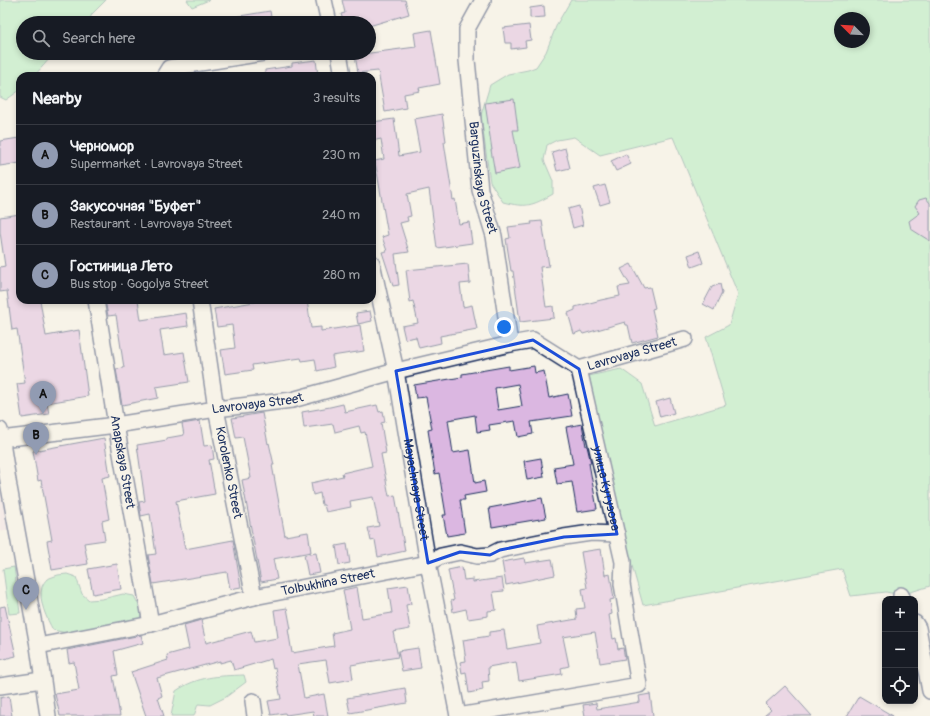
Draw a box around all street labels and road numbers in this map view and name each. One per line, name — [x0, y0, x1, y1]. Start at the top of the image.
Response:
street label: Barguzinskaya Street — [465, 121, 501, 236]
street label: Lavrovaya Street — [585, 334, 679, 374]
street label: Lavrovaya Street — [211, 389, 306, 418]
street label: Anapskaya Street — [107, 414, 139, 511]
street label: Korolenko Street — [212, 425, 246, 521]
street label: Mayachnaya Street — [399, 438, 432, 543]
street label: улица Кутузова — [589, 444, 624, 532]
street label: Tolbukhina Street — [280, 565, 377, 600]

